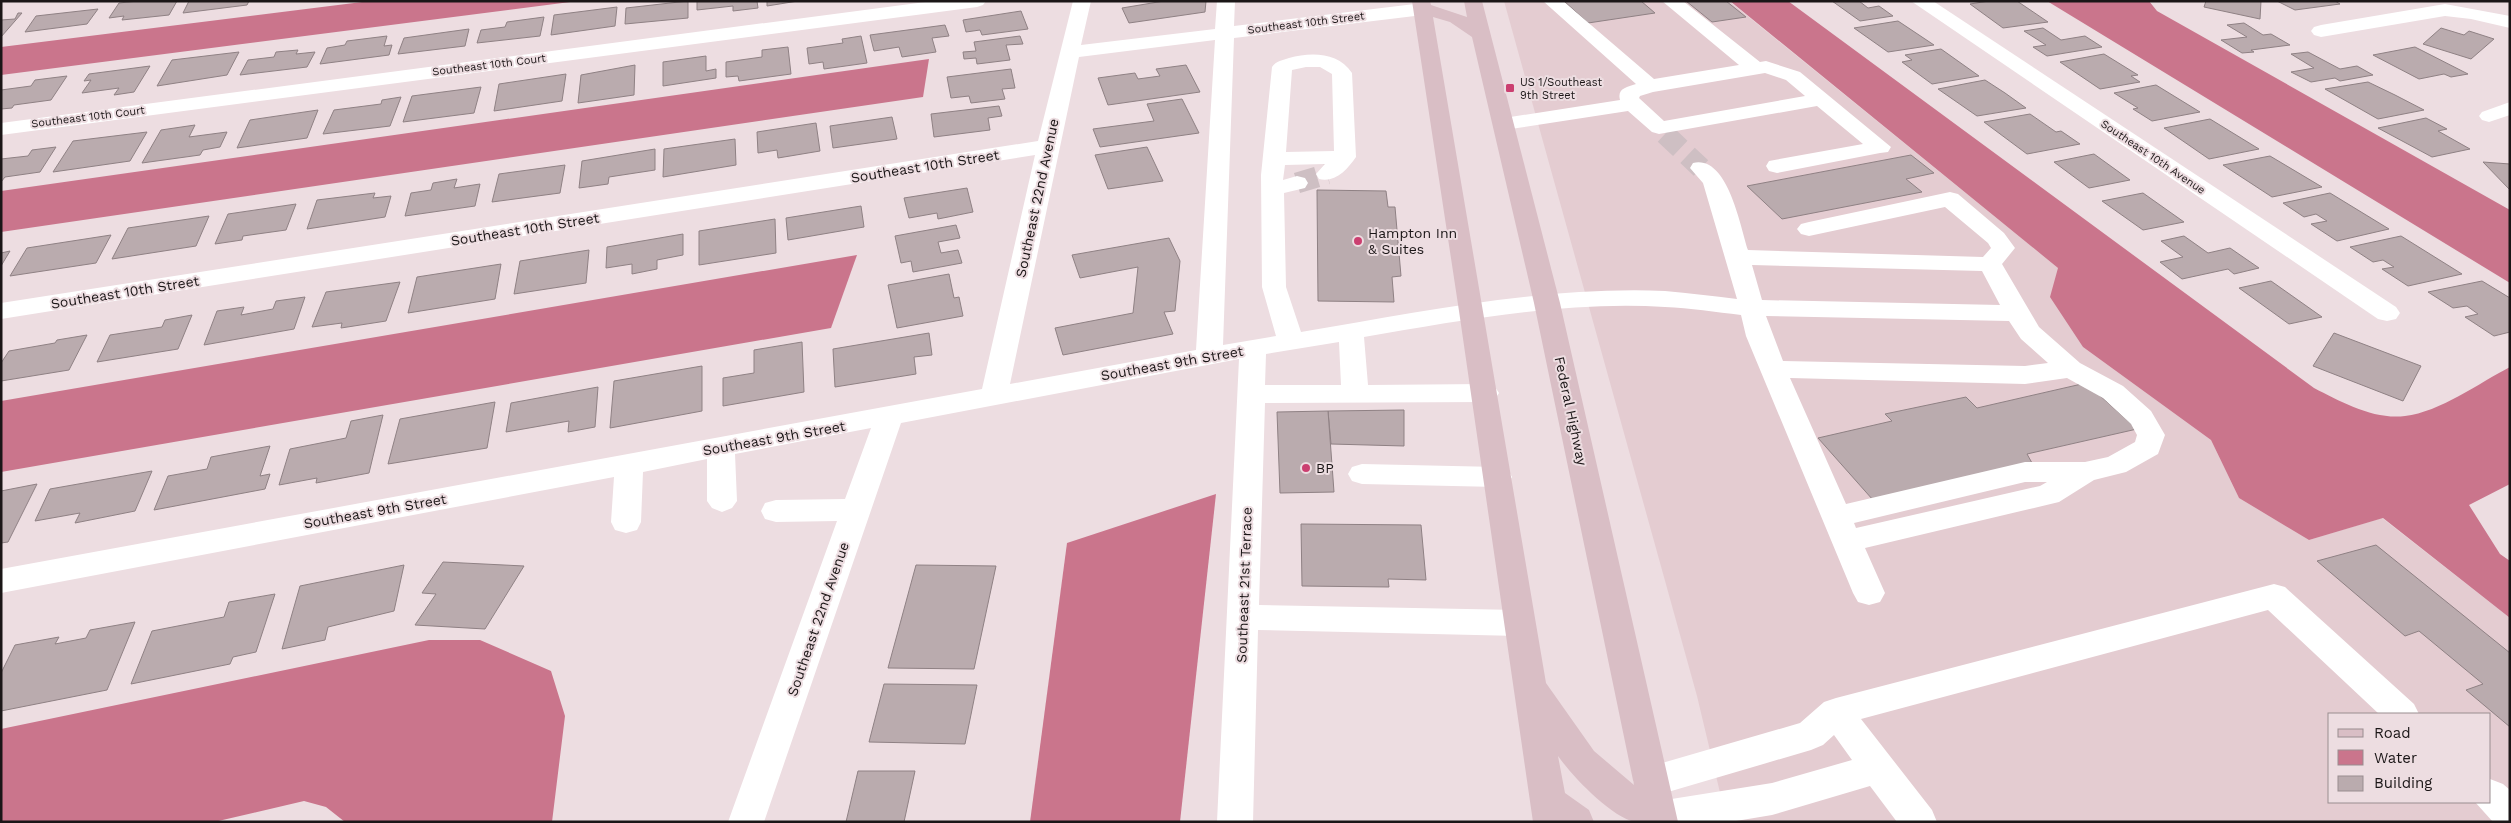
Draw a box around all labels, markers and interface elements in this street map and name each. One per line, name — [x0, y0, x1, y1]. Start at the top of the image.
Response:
street label: Southeast 10th Street — [1247, 9, 1366, 37]
street label: Southeast 10th Court — [431, 52, 547, 78]
place label: US 1/Southeast 9th Street — [1520, 76, 1603, 102]
marker: US 1/Southeast 9th Street — [1504, 82, 1516, 94]
street label: Southeast 10th Court — [30, 104, 146, 130]
street label: Southeast 22nd Avenue — [1012, 117, 1062, 279]
street label: Southeast 10th Avenue — [2098, 117, 2208, 197]
street label: Southeast 10th Street — [850, 146, 1000, 186]
street label: Southeast 10th Street — [450, 209, 600, 249]
place label: Hampton Inn & Suites — [1368, 225, 1457, 257]
marker: Hampton Inn & Suites — [1352, 235, 1364, 247]
street label: Southeast 10th Street — [50, 272, 200, 312]
street label: Southeast 9th Street — [1099, 343, 1245, 383]
street label: Federal Highway — [1552, 355, 1591, 468]
street label: Southeast 9th Street — [701, 418, 847, 458]
place label: BP — [1316, 460, 1334, 476]
marker: BP — [1300, 462, 1312, 474]
street label: Southeast 9th Street — [302, 491, 448, 531]
street label: Southeast 21st Terrace — [1233, 507, 1255, 663]
street label: Southeast 22nd Avenue — [784, 540, 852, 698]
legend — [2328, 713, 2491, 803]
text: Road — [2374, 724, 2411, 742]
text: Water — [2374, 749, 2417, 767]
text: Building — [2374, 774, 2432, 792]

